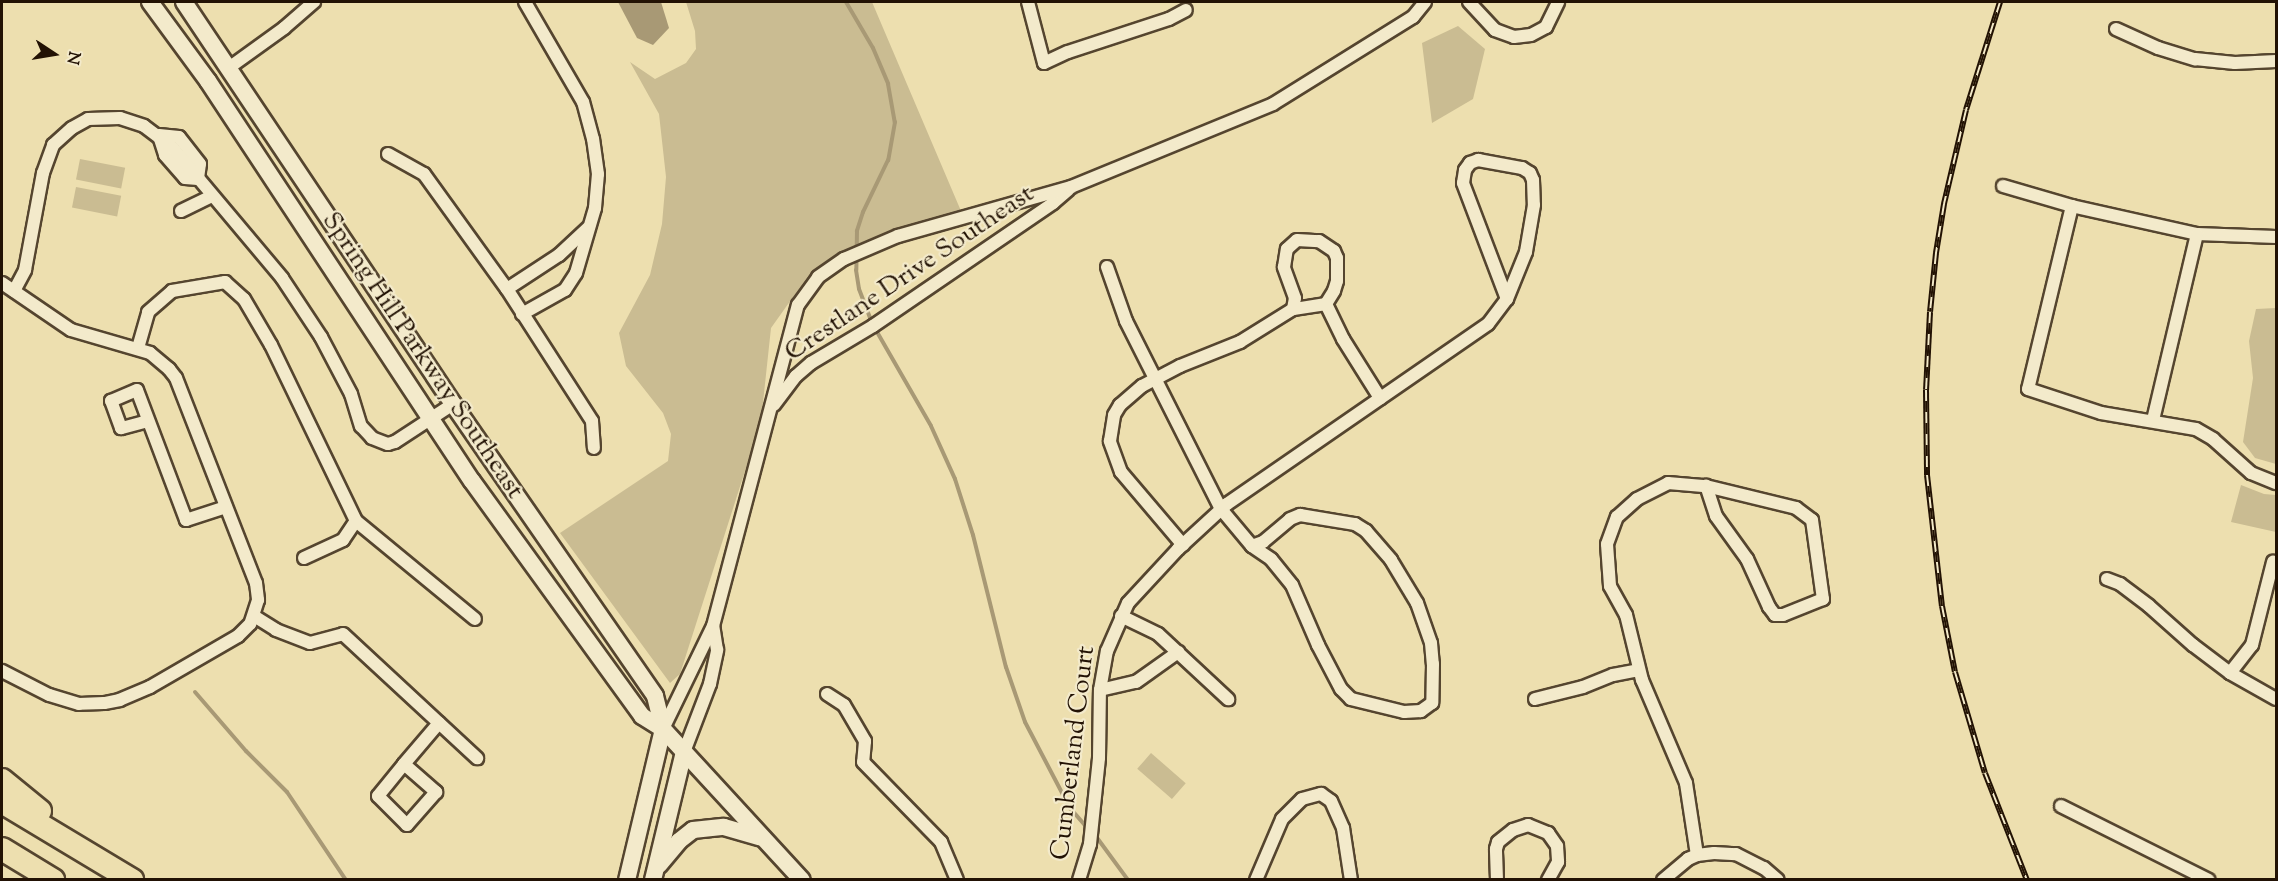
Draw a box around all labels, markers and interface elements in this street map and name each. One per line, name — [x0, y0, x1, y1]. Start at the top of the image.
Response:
north arrow — [24, 24, 84, 84]
text: N — [60, 49, 85, 66]
street label: Crestlane Drive Southeast — [780, 179, 1040, 369]
street label: Spring Hill Parkway Southeast — [314, 207, 530, 505]
street label: Cumberland Court — [1045, 644, 1103, 862]

